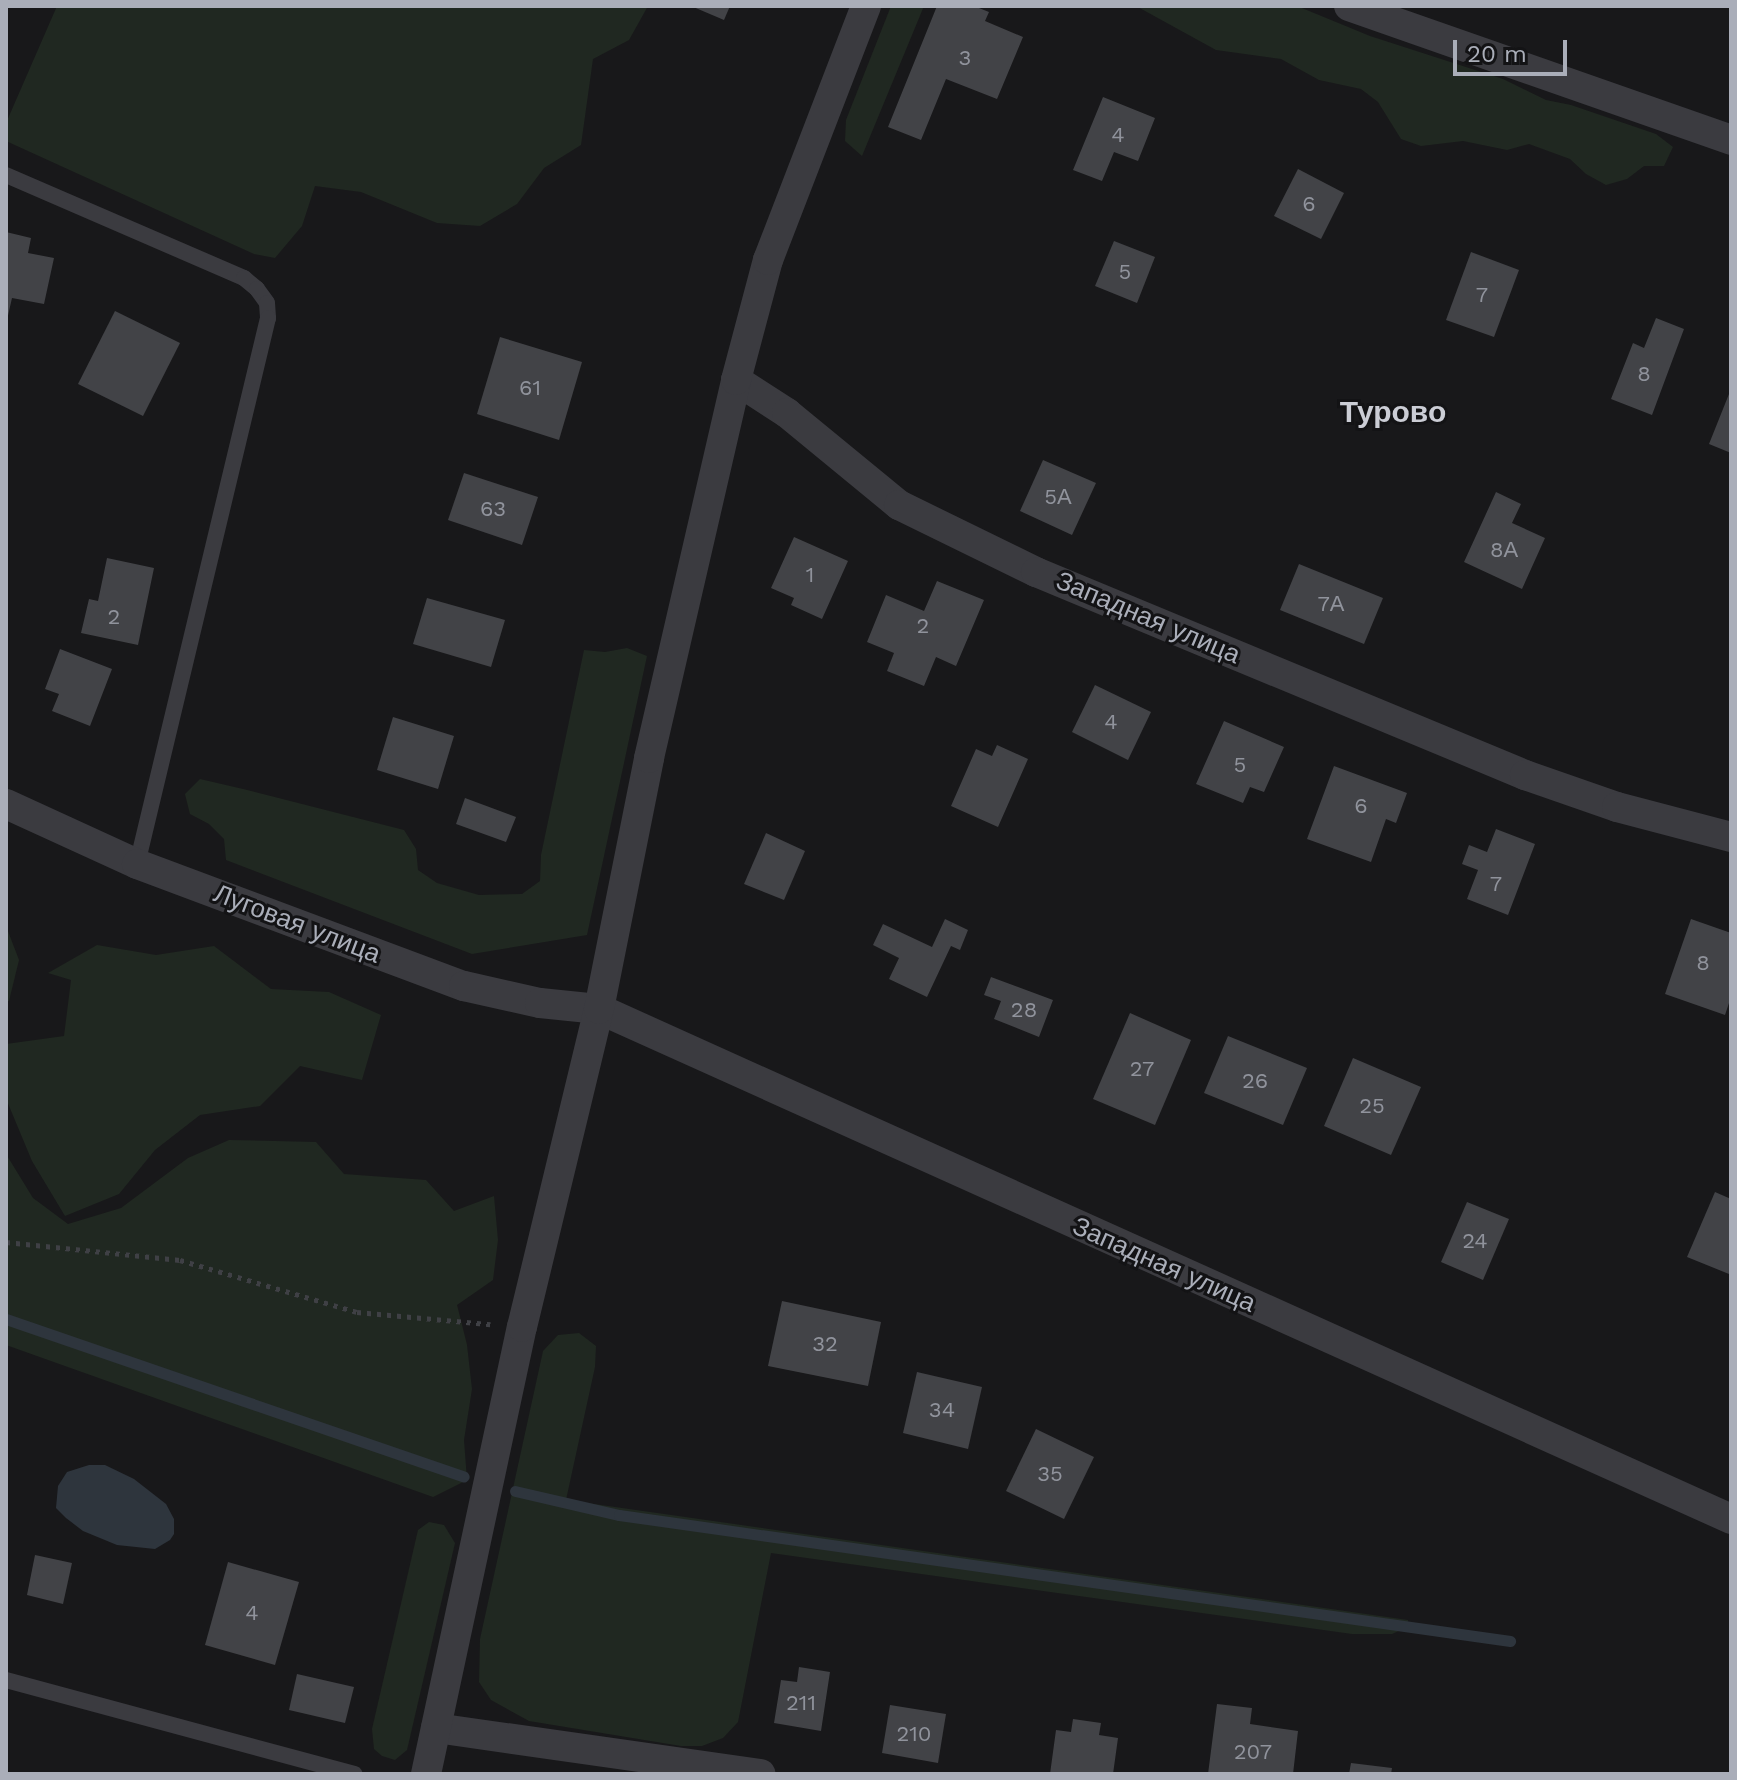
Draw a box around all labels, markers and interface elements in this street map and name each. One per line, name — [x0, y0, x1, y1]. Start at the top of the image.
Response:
scale bar — [1457, 24, 1571, 74]
text: 20 m — [1467, 40, 1527, 68]
house number: 3 — [959, 45, 971, 71]
house number: 4 — [1111, 122, 1125, 148]
house number: 6 — [1302, 191, 1316, 217]
house number: 5 — [1119, 259, 1131, 285]
house number: 7 — [1476, 282, 1488, 308]
house number: 8 — [1637, 361, 1651, 387]
house number: 61 — [519, 375, 541, 401]
district label: Турово — [1340, 394, 1446, 430]
house number: 5А — [1044, 484, 1072, 510]
house number: 63 — [480, 496, 506, 522]
house number: 8А — [1490, 537, 1518, 563]
house number: 1 — [806, 562, 814, 588]
street label: Западная улица — [1051, 565, 1245, 671]
house number: 7А — [1317, 591, 1345, 617]
house number: 2 — [108, 604, 120, 630]
house number: 2 — [917, 613, 929, 639]
house number: 4 — [1104, 709, 1118, 735]
house number: 5 — [1234, 752, 1246, 778]
house number: 6 — [1354, 793, 1368, 819]
house number: 7 — [1490, 871, 1502, 897]
street label: Луговая улица — [209, 878, 385, 970]
house number: 8 — [1696, 950, 1710, 976]
house number: 28 — [1011, 997, 1037, 1023]
house number: 27 — [1130, 1056, 1154, 1082]
house number: 26 — [1242, 1068, 1268, 1094]
house number: 25 — [1359, 1093, 1385, 1119]
street label: Западная улица — [1068, 1211, 1260, 1319]
house number: 24 — [1462, 1228, 1488, 1254]
house number: 32 — [812, 1331, 838, 1357]
house number: 34 — [929, 1397, 955, 1423]
house number: 35 — [1037, 1461, 1063, 1487]
house number: 4 — [245, 1600, 259, 1626]
house number: 211 — [786, 1690, 816, 1716]
house number: 210 — [896, 1721, 932, 1747]
house number: 207 — [1234, 1739, 1272, 1765]

